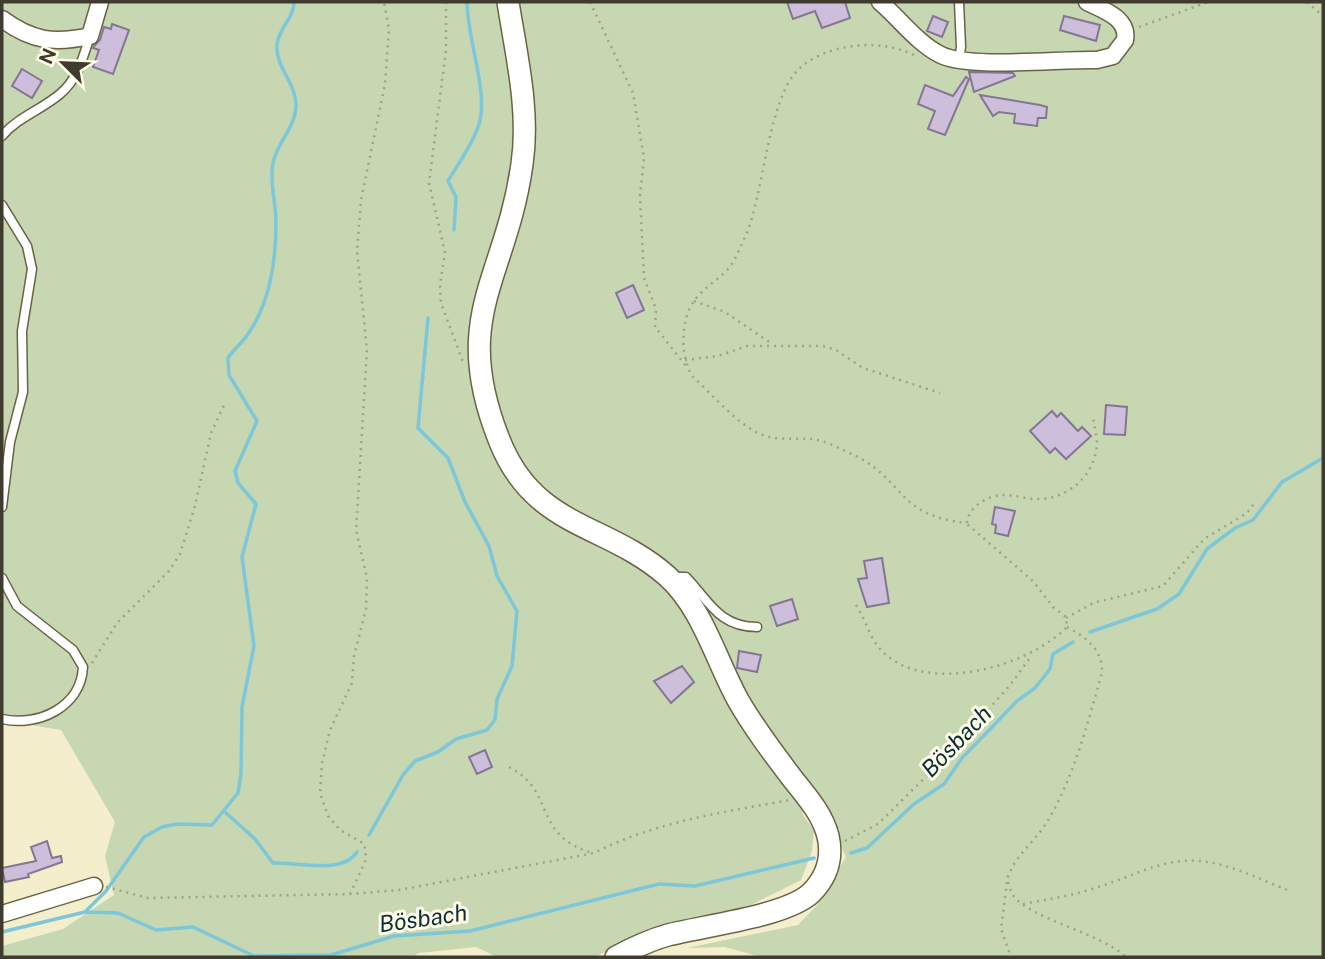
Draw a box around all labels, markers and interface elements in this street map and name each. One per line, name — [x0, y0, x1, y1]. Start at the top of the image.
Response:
north arrow — [28, 28, 98, 98]
text: N — [34, 45, 61, 67]
water label: Bösbach — [915, 700, 997, 782]
water label: Bösbach — [377, 898, 469, 938]

